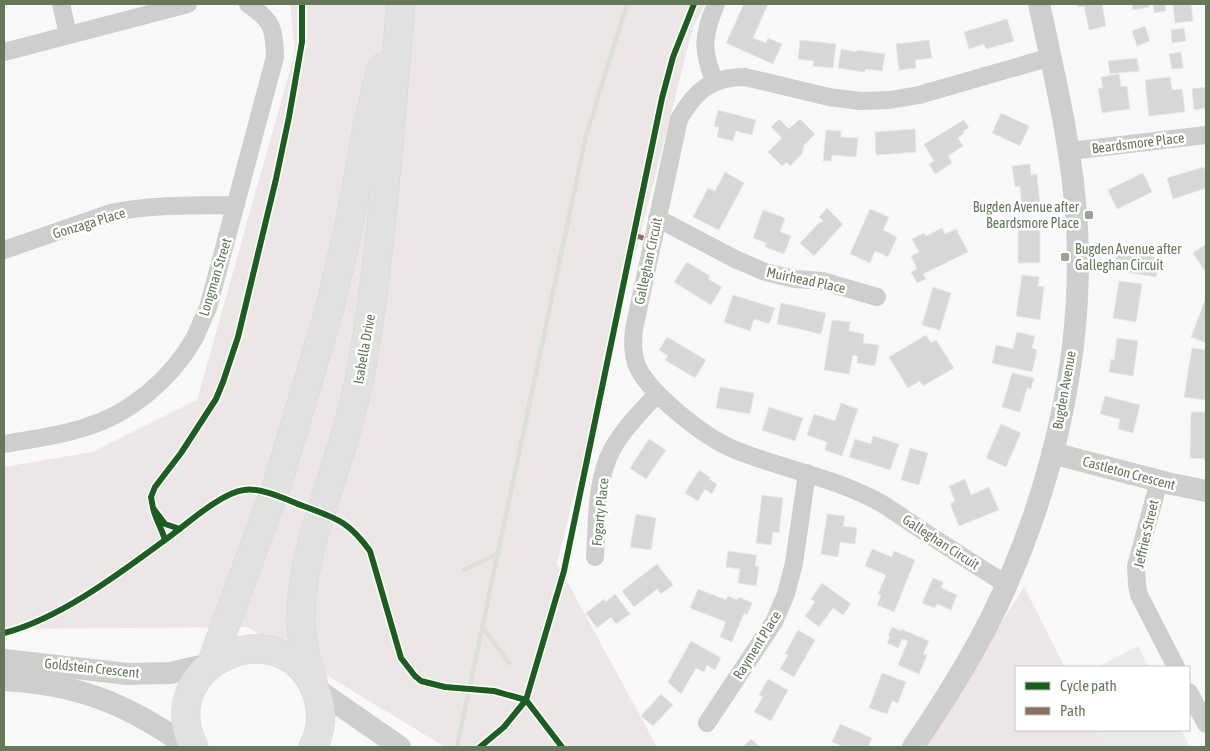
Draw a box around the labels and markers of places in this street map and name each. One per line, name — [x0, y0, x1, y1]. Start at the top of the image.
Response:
place label: Bugden Avenue after Beardsmore Place — [973, 199, 1080, 231]
marker: Bugden Avenue after Beardsmore Place — [1083, 209, 1095, 221]
place label: Bugden Avenue after Galleghan Circuit — [1075, 241, 1182, 273]
marker: Bugden Avenue after Galleghan Circuit — [1059, 251, 1071, 263]

